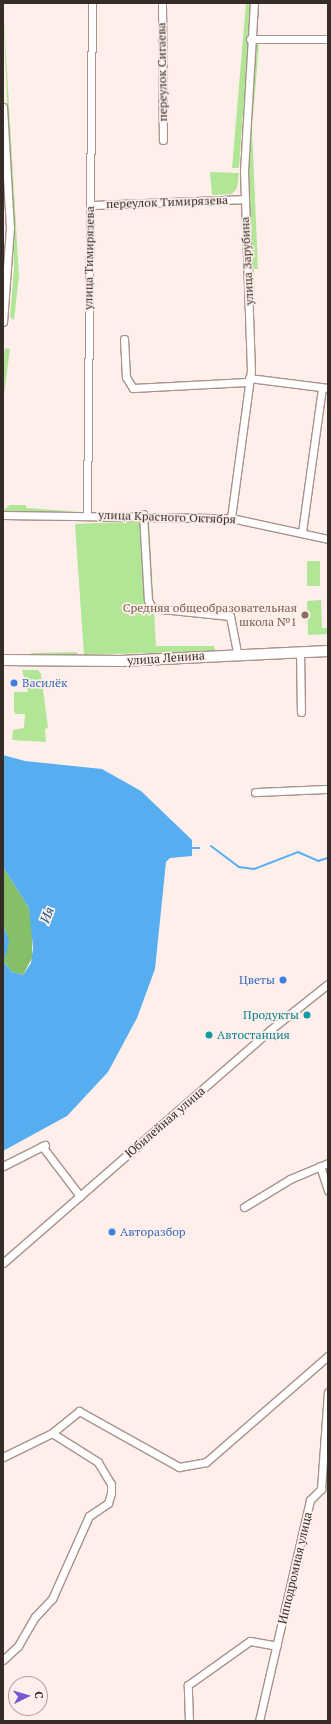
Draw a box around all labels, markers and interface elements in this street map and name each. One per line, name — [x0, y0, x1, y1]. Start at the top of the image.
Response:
street label: переулок Сигаева — [154, 22, 170, 122]
street label: переулок Тимирязева — [106, 193, 228, 211]
street label: улица Тимирязева — [81, 206, 97, 310]
street label: улица Зарубина — [237, 216, 257, 306]
street label: улица Красного Октября — [98, 507, 236, 527]
place label: Средняя общеобразовательная школа №1 — [123, 601, 297, 629]
marker: Средняя общеобразовательная школа №1 — [300, 610, 310, 620]
street label: улица Ленина — [127, 648, 205, 668]
place label: Василёк — [22, 676, 67, 690]
marker: Василёк — [9, 678, 19, 688]
water label: Ия — [37, 905, 57, 925]
place label: Цветы — [239, 973, 275, 987]
marker: Цветы — [278, 975, 288, 985]
place label: Продукты — [243, 1008, 299, 1022]
marker: Продукты — [302, 1010, 312, 1020]
place label: Автостанция — [217, 1028, 290, 1042]
marker: Автостанция — [204, 1030, 214, 1040]
street label: Юбилейная улица — [122, 1083, 208, 1161]
place label: Авторазбор — [120, 1225, 186, 1239]
marker: Авторазбор — [107, 1227, 117, 1237]
street label: Ипподромная улица — [275, 1510, 315, 1626]
north arrow — [8, 1676, 48, 1716]
text: С — [32, 1691, 46, 1699]

